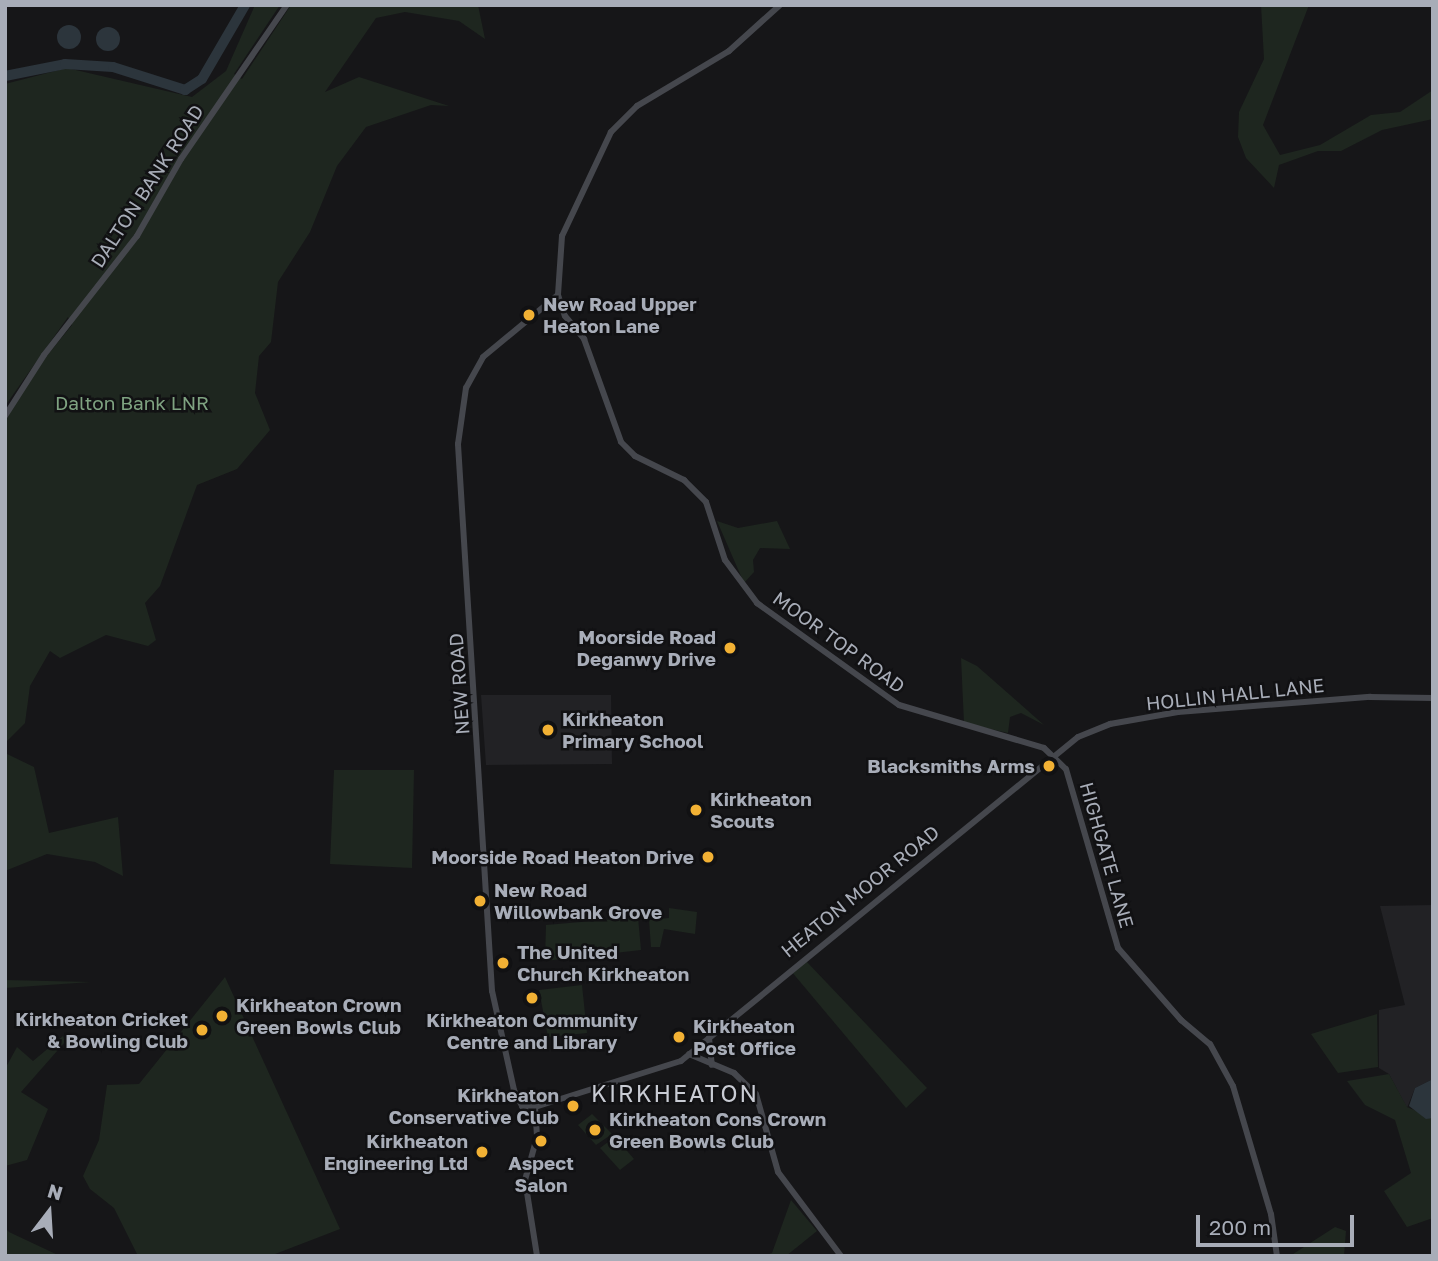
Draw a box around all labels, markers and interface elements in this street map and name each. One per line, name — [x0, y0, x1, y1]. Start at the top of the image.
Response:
street label: DALTON BANK ROAD — [86, 100, 208, 272]
place label: New Road Upper Heaton Lane — [543, 293, 697, 337]
marker: New Road Upper Heaton Lane — [521, 307, 537, 323]
park label: Dalton Bank LNR — [55, 392, 209, 414]
street label: MOOR TOP ROAD — [769, 587, 909, 697]
place label: Moorside Road Deganwy Drive — [576, 626, 716, 670]
street label: NEW ROAD — [444, 633, 474, 735]
marker: Moorside Road Deganwy Drive — [722, 640, 738, 656]
street label: HOLLIN HALL LANE — [1145, 673, 1325, 715]
place label: Kirkheaton Primary School — [562, 708, 703, 752]
marker: Kirkheaton Primary School — [540, 722, 556, 738]
place label: Blacksmiths Arms — [867, 755, 1035, 777]
marker: Blacksmiths Arms — [1041, 758, 1057, 774]
street label: HIGHGATE LANE — [1075, 779, 1139, 931]
place label: Kirkheaton Scouts — [710, 788, 812, 832]
marker: Kirkheaton Scouts — [688, 802, 704, 818]
street label: HEATON MOOR ROAD — [776, 820, 944, 962]
place label: Moorside Road Heaton Drive — [431, 846, 694, 868]
marker: Moorside Road Heaton Drive — [700, 849, 716, 865]
place label: New Road Willowbank Grove — [494, 879, 662, 923]
marker: New Road Willowbank Grove — [472, 893, 488, 909]
place label: The United Church Kirkheaton — [517, 941, 689, 985]
marker: The United Church Kirkheaton — [495, 955, 511, 971]
marker: Kirkheaton Community Centre and Library — [524, 990, 540, 1006]
place label: Kirkheaton Crown Green Bowls Club — [236, 994, 402, 1038]
place label: Kirkheaton Cricket & Bowling Club — [15, 1008, 188, 1052]
marker: Kirkheaton Crown Green Bowls Club — [214, 1008, 230, 1024]
place label: Kirkheaton Community Centre and Library — [426, 1009, 638, 1053]
place label: Kirkheaton Post Office — [693, 1015, 796, 1059]
marker: Kirkheaton Cricket & Bowling Club — [194, 1022, 210, 1038]
marker: Kirkheaton Post Office — [671, 1029, 687, 1045]
district label: KIRKHEATON — [592, 1079, 758, 1107]
place label: Kirkheaton Conservative Club — [388, 1084, 559, 1128]
marker: Kirkheaton Conservative Club — [565, 1098, 581, 1114]
place label: Kirkheaton Cons Crown Green Bowls Club — [609, 1108, 826, 1152]
marker: Kirkheaton Cons Crown Green Bowls Club — [587, 1122, 603, 1138]
place label: Kirkheaton Engineering Ltd — [324, 1130, 468, 1174]
marker: Aspect Salon — [533, 1133, 549, 1149]
marker: Kirkheaton Engineering Ltd — [474, 1144, 490, 1160]
place label: Aspect Salon — [508, 1152, 574, 1196]
north arrow — [14, 1177, 84, 1247]
text: N — [45, 1178, 66, 1205]
scale bar — [1200, 1202, 1358, 1246]
text: 200 m — [1209, 1214, 1271, 1240]

